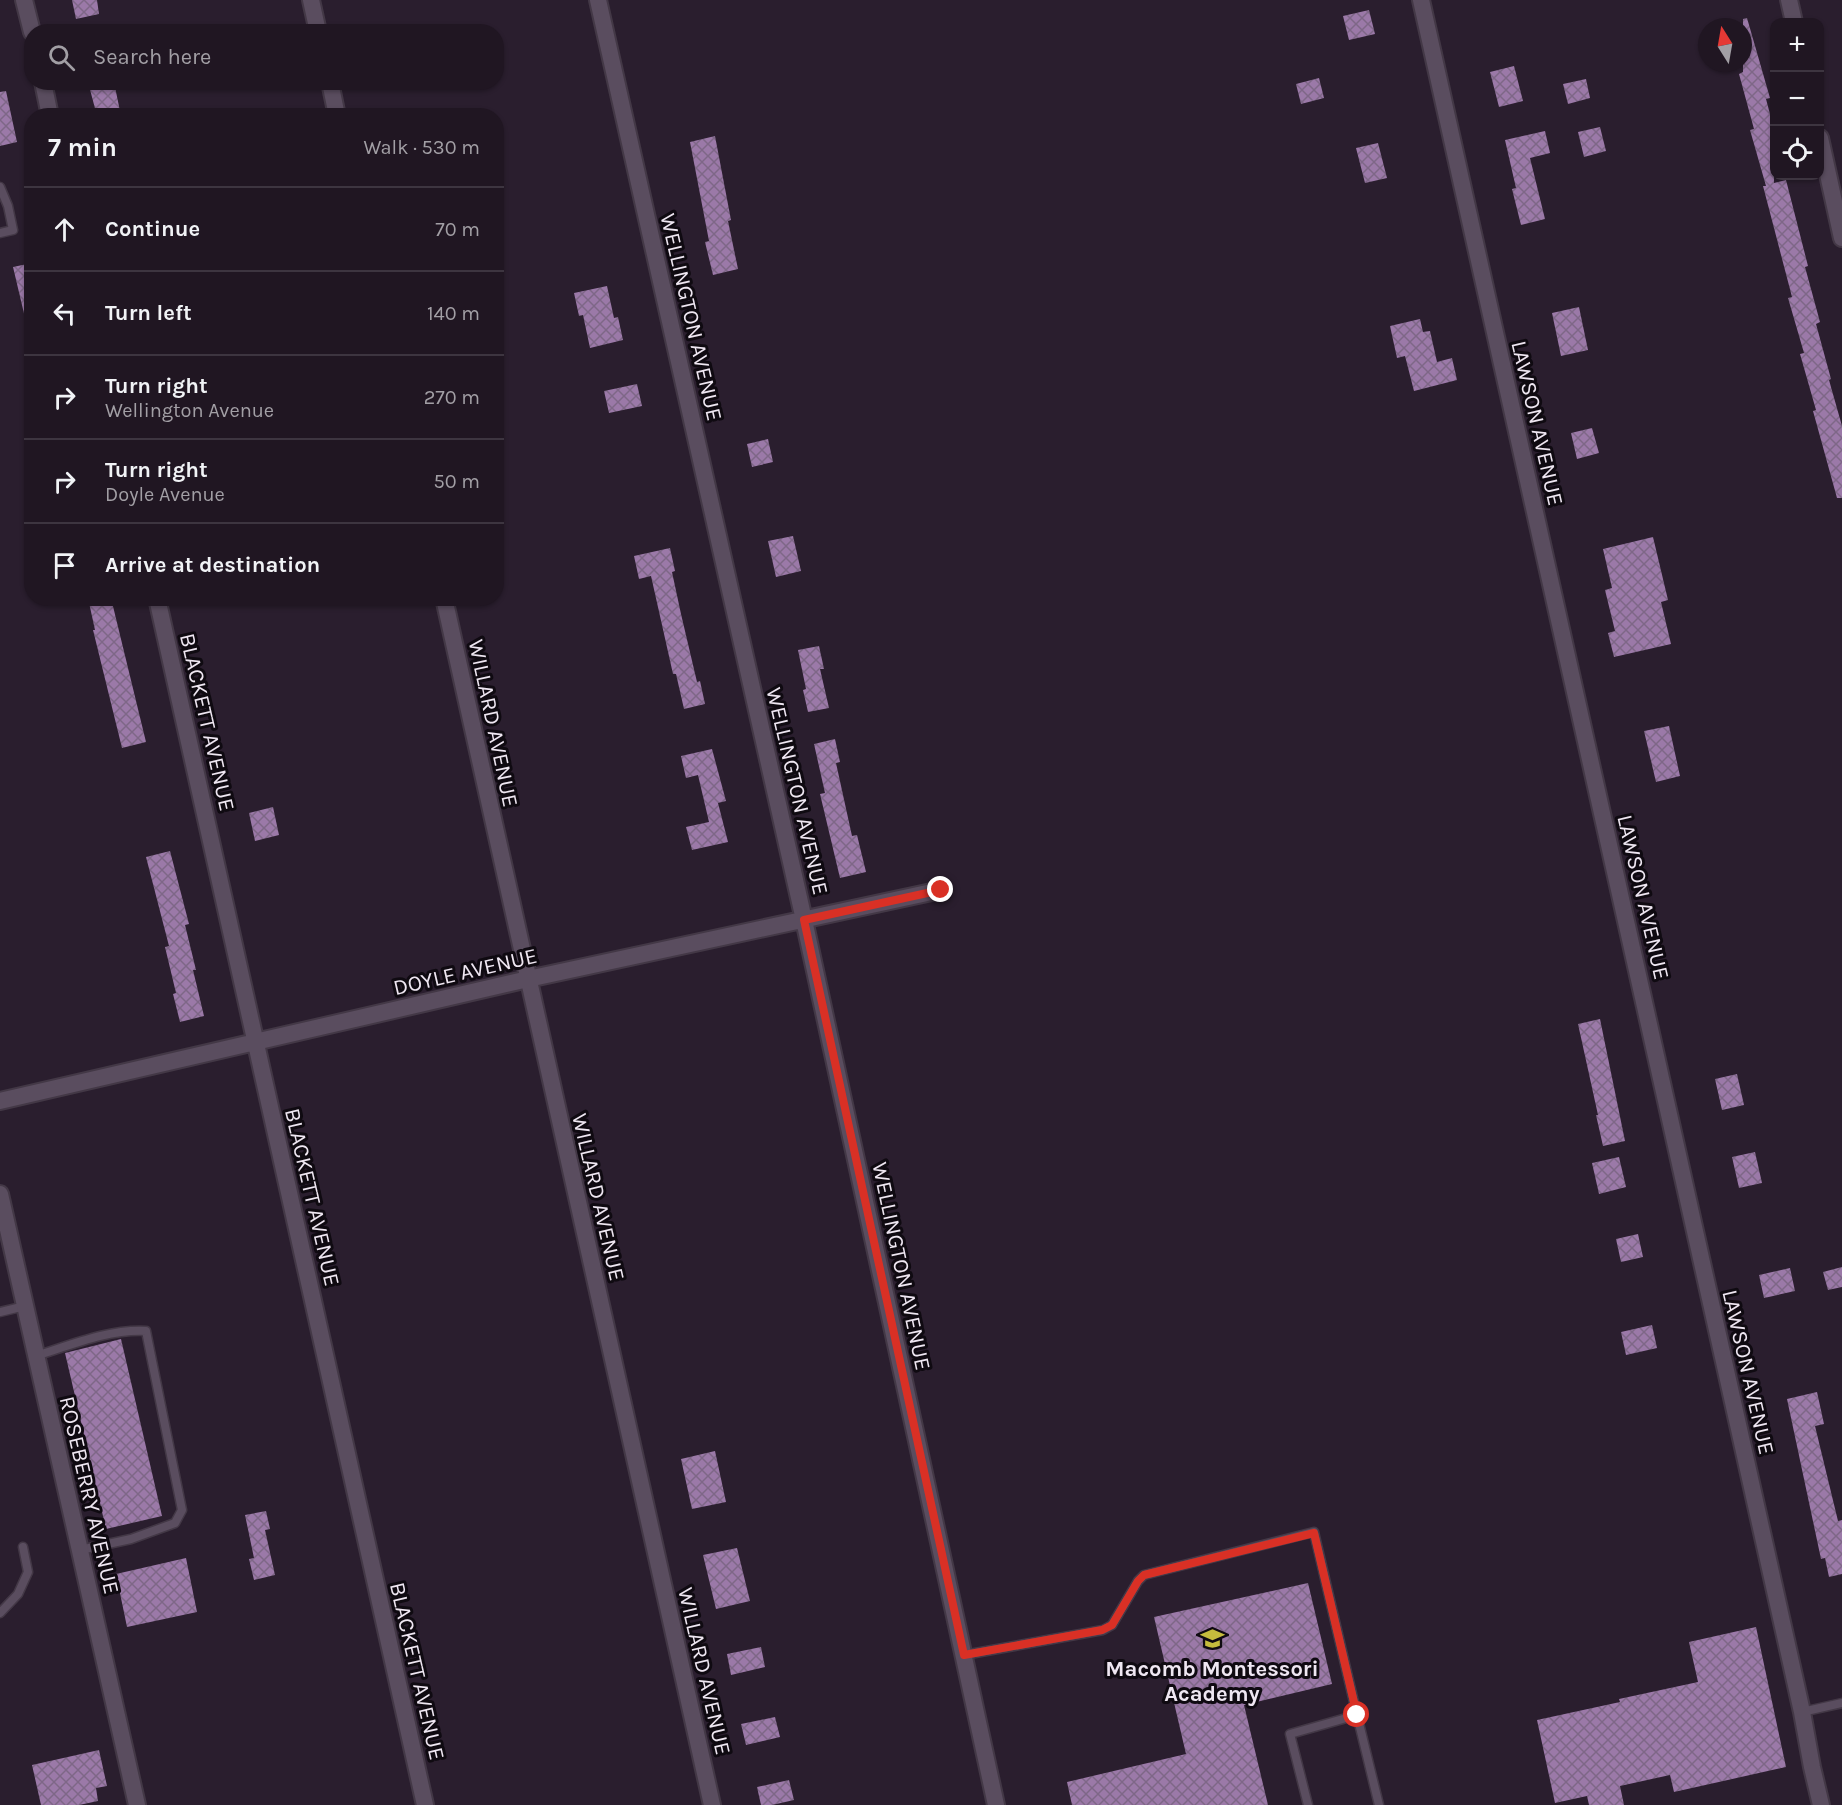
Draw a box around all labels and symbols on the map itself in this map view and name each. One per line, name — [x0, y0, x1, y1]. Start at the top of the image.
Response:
north arrow — [1698, 18, 1752, 72]
street label: WELLINGTON AVENUE — [655, 211, 728, 423]
street label: LAWSON AVENUE — [1505, 338, 1569, 508]
street label: BLACKETT AVENUE — [174, 631, 240, 814]
street label: WILLARD AVENUE — [463, 637, 523, 809]
street label: WELLINGTON AVENUE — [761, 685, 834, 897]
street label: LAWSON AVENUE — [1611, 812, 1675, 982]
route end — [927, 876, 953, 902]
street label: DOYLE AVENUE — [391, 943, 540, 1001]
street label: BLACKETT AVENUE — [279, 1106, 345, 1289]
street label: WILLARD AVENUE — [566, 1111, 630, 1283]
street label: WELLINGTON AVENUE — [866, 1160, 936, 1373]
street label: LAWSON AVENUE — [1716, 1287, 1780, 1457]
street label: ROSEBERRY AVENUE — [54, 1394, 124, 1597]
street label: BLACKETT AVENUE — [384, 1580, 450, 1763]
street label: WILLARD AVENUE — [672, 1585, 736, 1757]
school or university icon: Macomb Montessori Academy — [1199, 1626, 1225, 1652]
place label: Macomb Montessori Academy — [1105, 1656, 1319, 1707]
route start — [1343, 1701, 1369, 1727]

